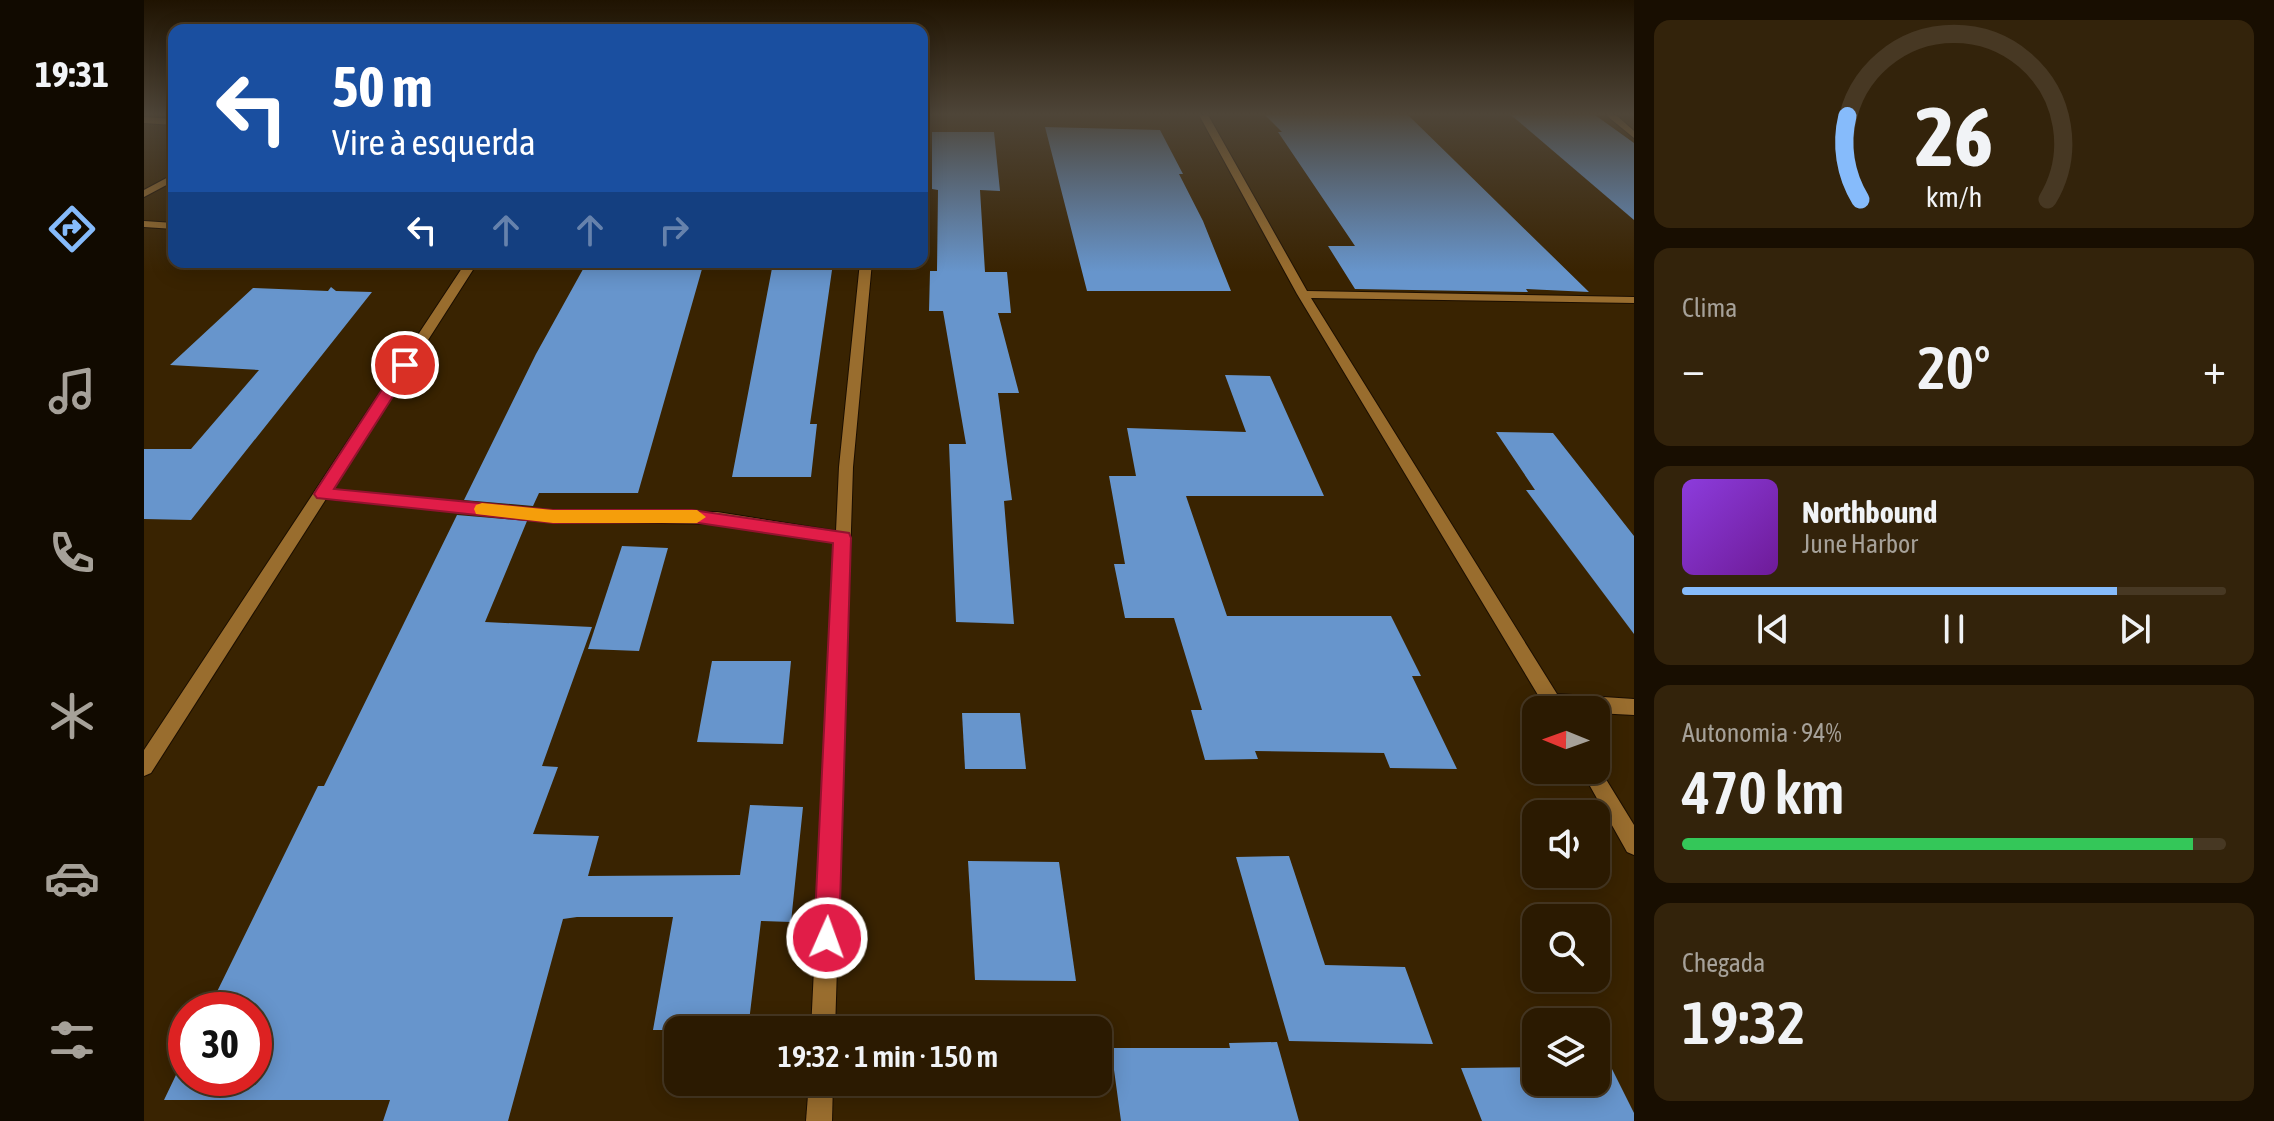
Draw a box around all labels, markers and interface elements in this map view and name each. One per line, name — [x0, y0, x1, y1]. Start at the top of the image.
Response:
text: 19:31 — [35, 53, 109, 95]
text: 50 m — [332, 55, 433, 119]
icon: left — [200, 56, 304, 160]
text: 26 — [1915, 88, 1993, 184]
text: Vire à esquerda — [332, 121, 536, 163]
text: km/h — [1926, 180, 1982, 213]
icon: directions — [44, 201, 100, 257]
icon: left — [400, 208, 444, 252]
icon: ahead — [484, 208, 528, 252]
icon: ahead — [568, 208, 612, 252]
icon: right — [652, 208, 696, 252]
text: Clima — [1682, 293, 1737, 323]
pin — [371, 331, 439, 399]
text: 20° — [1918, 333, 1990, 402]
icon: arrive — [383, 343, 427, 387]
text: − — [1682, 343, 1705, 393]
text: + — [2203, 343, 2226, 393]
icon: music — [44, 363, 100, 419]
text: Northbound — [1802, 495, 1937, 529]
icon: phone — [44, 525, 100, 581]
text: June Harbor — [1802, 529, 1918, 559]
icon: previous — [1751, 607, 1795, 651]
icon: pause — [1932, 607, 1976, 651]
icon: next — [2113, 607, 2157, 651]
icon: climate — [44, 688, 100, 744]
north arrow — [1522, 696, 1610, 784]
map controls — [1522, 696, 1610, 1096]
text: Autonomia · 94% — [1682, 718, 1842, 748]
text: 470 km — [1682, 758, 1844, 827]
button: sound — [1522, 800, 1610, 888]
icon: car — [44, 850, 100, 906]
position arrow — [785, 896, 869, 980]
button: search — [1522, 904, 1610, 992]
text: Chegada — [1682, 948, 1765, 978]
text: 19:32 — [1682, 988, 1805, 1057]
speed limit sign: 30 — [168, 992, 272, 1096]
button: layers — [1522, 1008, 1610, 1096]
icon: filters — [44, 1012, 100, 1068]
text: 19:32 · 1 min · 150 m — [778, 1039, 998, 1073]

